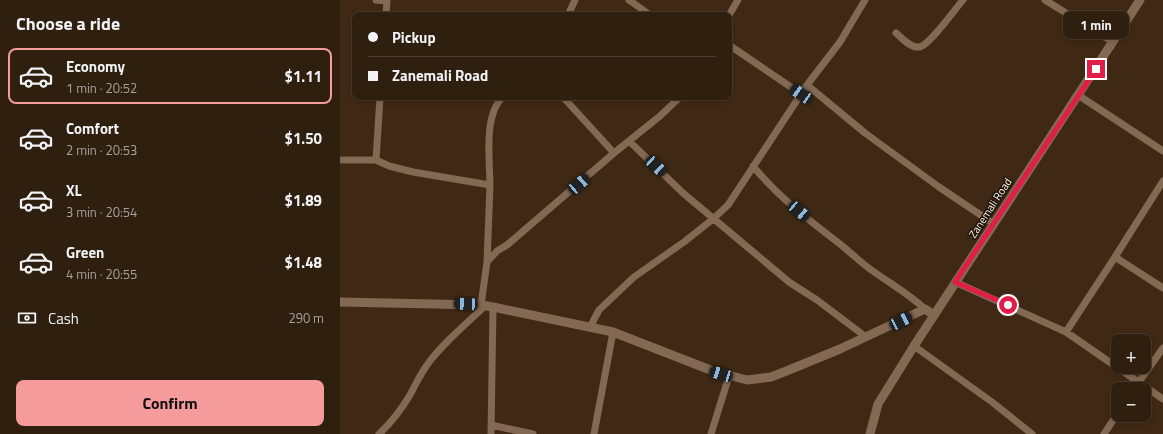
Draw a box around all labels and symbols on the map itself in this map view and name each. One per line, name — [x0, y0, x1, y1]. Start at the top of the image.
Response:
callout: 1 min — [1063, 11, 1129, 39]
route end — [1087, 60, 1105, 78]
car — [788, 82, 814, 106]
car — [643, 153, 669, 179]
car — [566, 172, 592, 196]
street label: Zanemali Road — [965, 175, 1016, 241]
car — [786, 199, 812, 223]
route start — [999, 296, 1017, 314]
car — [454, 298, 478, 310]
car — [888, 310, 914, 332]
car — [708, 365, 734, 383]

